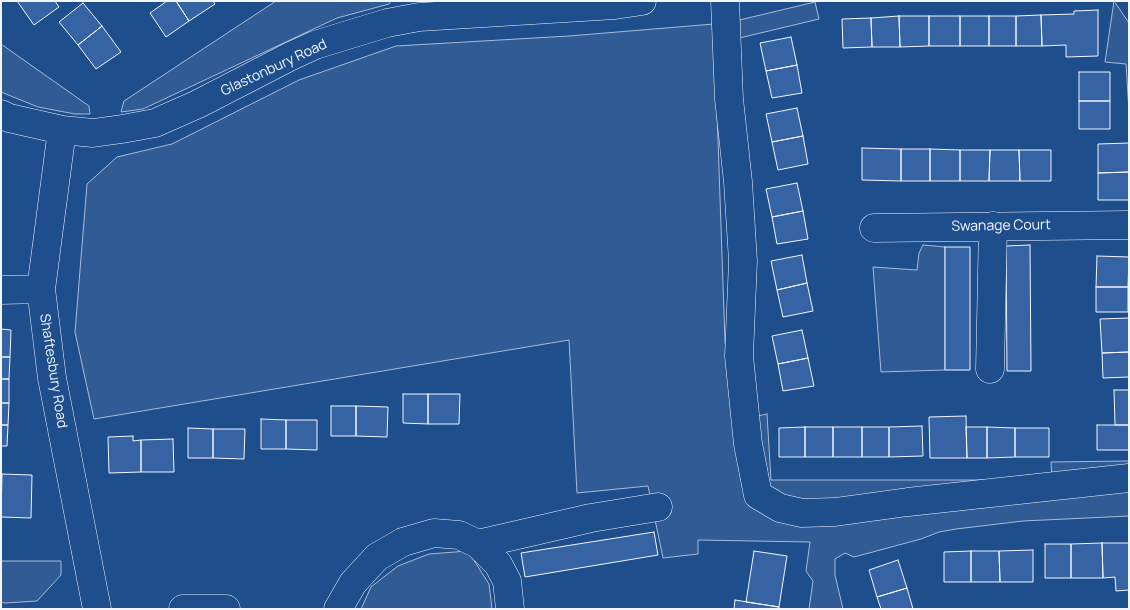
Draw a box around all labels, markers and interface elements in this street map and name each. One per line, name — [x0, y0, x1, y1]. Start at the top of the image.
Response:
street label: Glastonbury Road — [218, 36, 330, 100]
street label: Swanage Court — [951, 217, 1051, 235]
street label: Shaftesbury Road — [36, 313, 70, 429]

